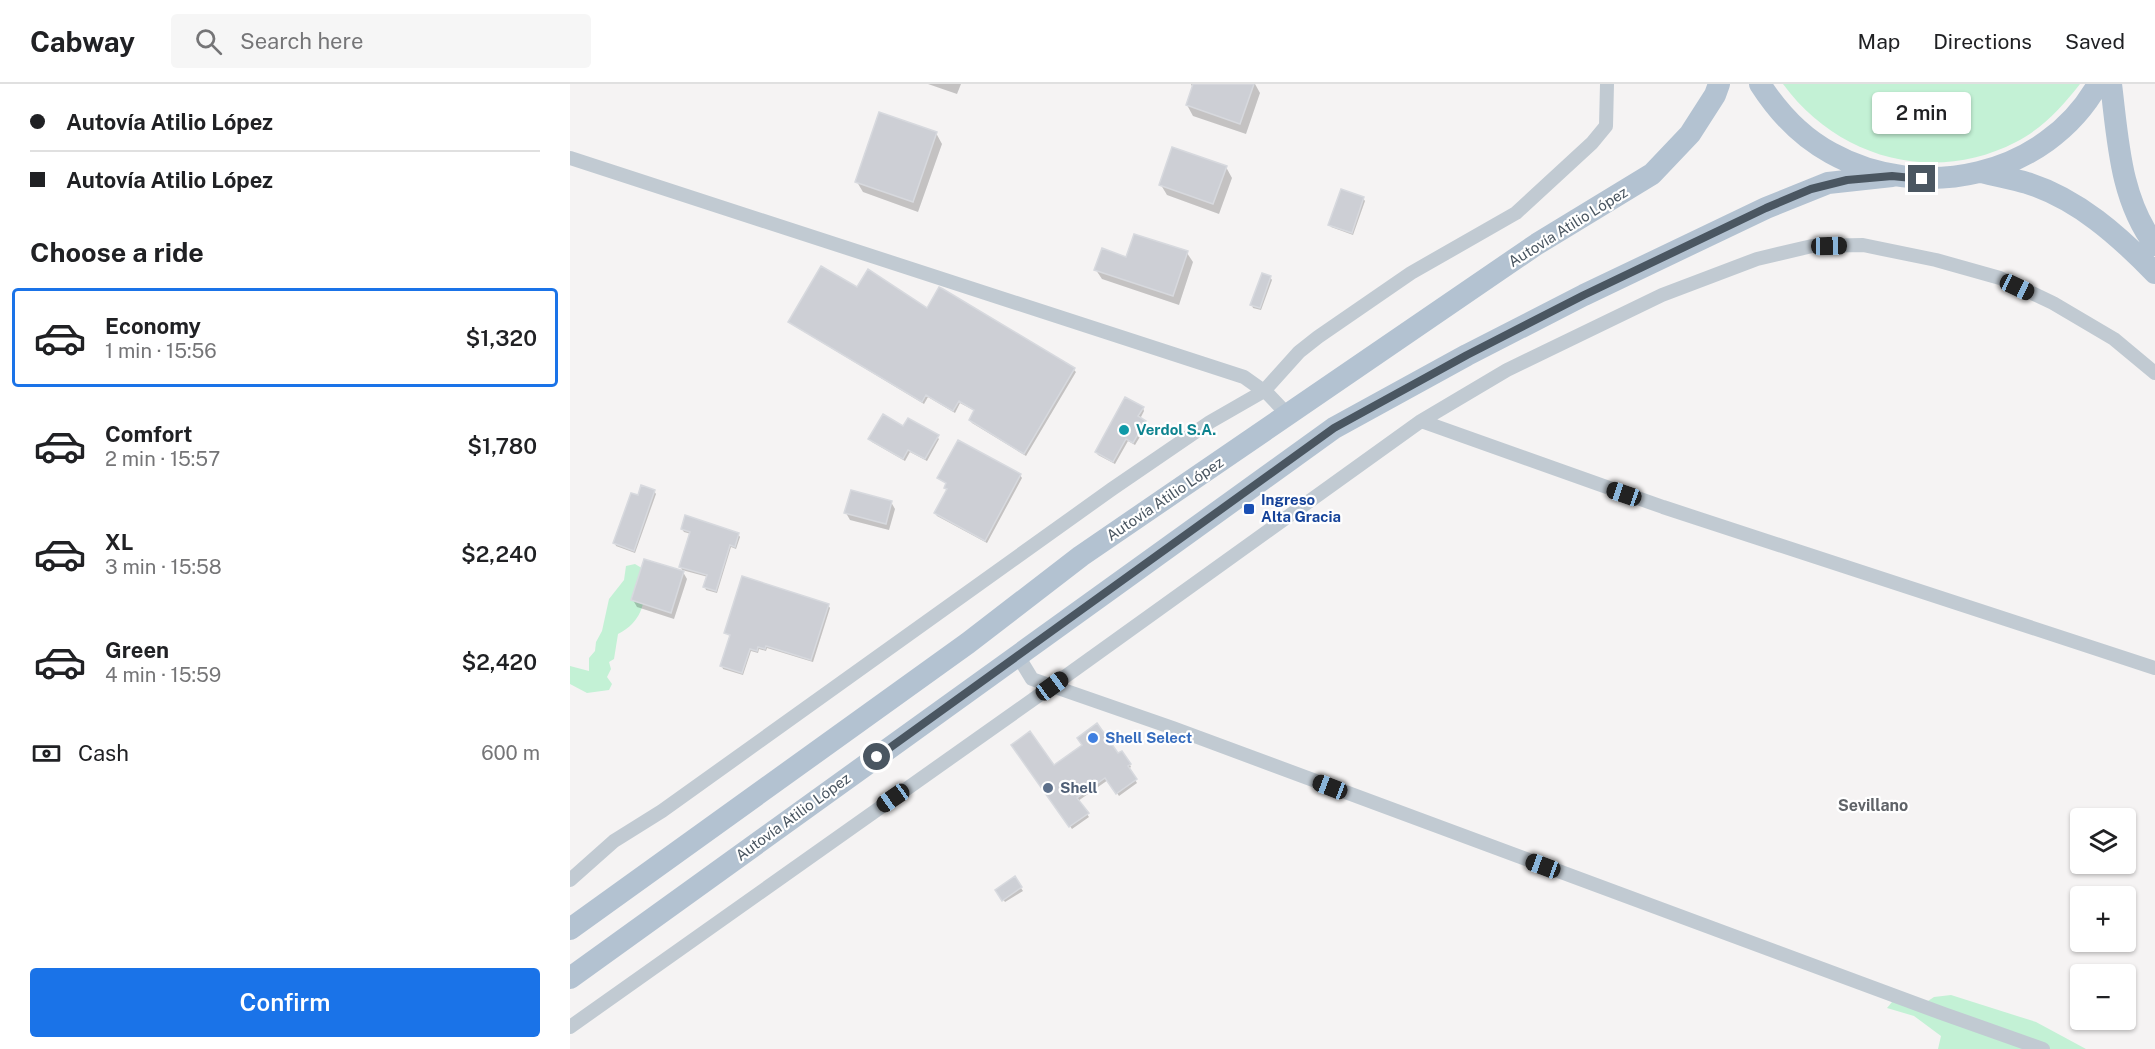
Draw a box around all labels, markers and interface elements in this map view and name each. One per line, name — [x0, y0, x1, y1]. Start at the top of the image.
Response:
search box — [171, 14, 591, 68]
text: Cabway — [30, 25, 135, 58]
icon: search — [192, 25, 225, 58]
text: Search here — [240, 28, 363, 54]
text: Map — [1858, 29, 1900, 54]
text: Directions — [1933, 29, 2032, 54]
text: Saved — [2065, 29, 2125, 54]
callout: 2 min — [1872, 92, 1972, 134]
text: 2 min — [1896, 101, 1947, 125]
text: Autovía Atilio López — [66, 109, 273, 135]
route end — [1908, 165, 1935, 192]
text: Autovía Atilio López — [66, 167, 273, 193]
street label: Autovía Atilio López — [1505, 183, 1630, 270]
text: Choose a ride — [30, 236, 204, 268]
car — [1811, 237, 1847, 255]
car — [1997, 271, 2037, 303]
icon: car — [33, 311, 87, 365]
text: Economy — [105, 313, 201, 339]
text: $1,320 — [466, 325, 537, 351]
text: 1 min · 15:56 — [105, 339, 217, 363]
icon: car — [33, 419, 87, 473]
text: Comfort — [105, 421, 192, 447]
place label: Verdol S.A. — [1136, 421, 1216, 438]
marker: Verdol S.A. — [1117, 423, 1131, 437]
text: $1,780 — [467, 433, 537, 459]
text: 2 min · 15:57 — [105, 447, 220, 471]
street label: Autovía Atilio López — [1103, 453, 1226, 544]
car — [1604, 480, 1644, 508]
place label: Ingreso Alta Gracia — [1261, 491, 1341, 525]
marker: Ingreso Alta Gracia — [1242, 502, 1256, 516]
icon: car — [33, 527, 87, 581]
text: XL — [105, 529, 133, 555]
text: $2,240 — [461, 541, 537, 567]
text: 3 min · 15:58 — [105, 555, 222, 579]
icon: car — [33, 635, 87, 689]
text: Green — [105, 637, 169, 663]
text: $2,420 — [461, 649, 537, 675]
text: 4 min · 15:59 — [105, 663, 221, 687]
car — [1032, 668, 1072, 704]
place label: Shell Select — [1105, 729, 1192, 746]
marker: Shell Select — [1086, 731, 1100, 745]
icon: cash — [30, 737, 63, 770]
text: Cash — [78, 740, 129, 766]
text: 600 m — [481, 741, 540, 765]
route start — [863, 743, 890, 770]
street label: Autovía Atilio López — [732, 769, 853, 864]
car — [1310, 772, 1350, 802]
place label: Shell — [1060, 779, 1098, 796]
car — [873, 780, 913, 816]
marker: Shell — [1041, 781, 1055, 795]
district label: Sevillano — [1838, 796, 1908, 815]
map controls — [2070, 808, 2136, 1030]
button: layers — [2070, 808, 2136, 874]
car — [1523, 851, 1563, 881]
button: + — [2070, 886, 2136, 952]
button: − — [2070, 964, 2136, 1030]
button: Confirm — [30, 968, 540, 1037]

